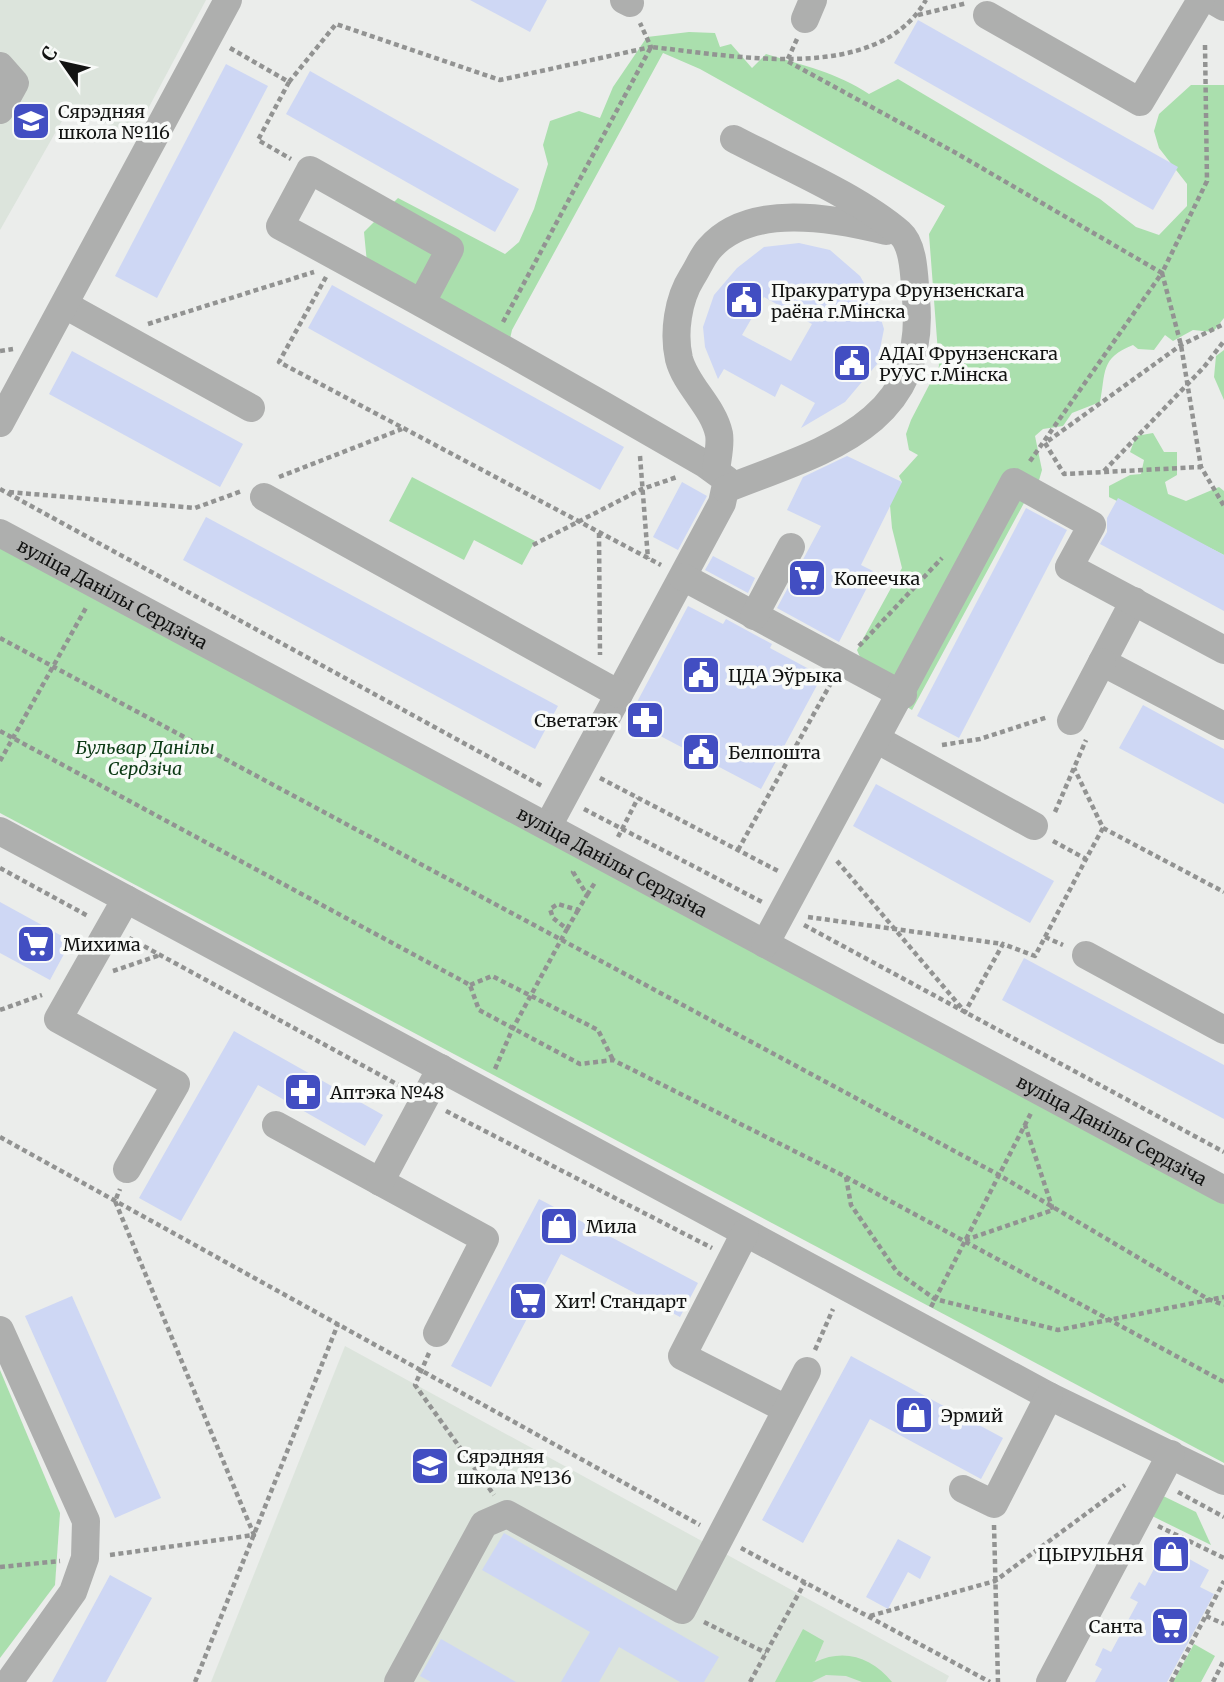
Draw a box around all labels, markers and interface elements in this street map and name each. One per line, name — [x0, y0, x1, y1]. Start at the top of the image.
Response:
north arrow — [28, 28, 98, 98]
text: С — [35, 42, 62, 65]
school or university icon: Сярэдняя школа №116 — [10, 100, 52, 142]
place label: Сярэдняя школа №116 — [58, 100, 170, 144]
public building icon: Пракуратура Фрунзенскага раёна г.Мінска — [723, 279, 765, 321]
place label: Пракуратура Фрунзенскага раёна г.Мінска — [771, 279, 1025, 323]
public building icon: АДАІ Фрунзенскага РУУС г.Мінска — [831, 342, 873, 384]
place label: АДАІ Фрунзенскага РУУС г.Мінска — [878, 342, 1058, 386]
street label: вуліца Данілы Сердзіча — [14, 533, 212, 654]
supermarket icon: Копеечка — [786, 557, 828, 599]
place label: Копеечка — [834, 567, 920, 590]
public building icon: ЦДА Эўрыка — [680, 654, 722, 696]
place label: ЦДА Эўрыка — [728, 664, 843, 687]
pharmacy icon: Светатэк — [624, 699, 666, 741]
place label: Светатэк — [534, 709, 619, 732]
public building icon: Белпошта — [680, 731, 722, 773]
park label: Бульвар Данілы Сердзіча — [75, 736, 215, 780]
place label: Белпошта — [728, 741, 821, 764]
street label: вуліца Данілы Сердзіча — [513, 801, 712, 922]
supermarket icon: Михима — [15, 923, 57, 965]
place label: Михима — [63, 933, 141, 956]
street label: вуліца Данілы Сердзіча — [1013, 1069, 1211, 1190]
pharmacy icon: Аптэка №48 — [282, 1071, 324, 1113]
place label: Аптэка №48 — [329, 1081, 444, 1104]
shop icon: Мила — [538, 1205, 580, 1247]
place label: Мила — [586, 1215, 637, 1238]
supermarket icon: Хит! Стандарт — [507, 1280, 549, 1322]
place label: Хит! Стандарт — [555, 1290, 687, 1313]
shop icon: Эрмий — [893, 1394, 935, 1436]
place label: Эрмий — [941, 1404, 1003, 1427]
school or university icon: Сярэдняя школа №136 — [409, 1445, 451, 1487]
place label: Сярэдняя школа №136 — [457, 1445, 572, 1489]
shop icon: ЦЫРУЛЬНЯ — [1150, 1533, 1192, 1575]
place label: ЦЫРУЛЬНЯ — [1037, 1543, 1144, 1566]
supermarket icon: Санта — [1149, 1605, 1191, 1647]
place label: Санта — [1089, 1615, 1143, 1638]

